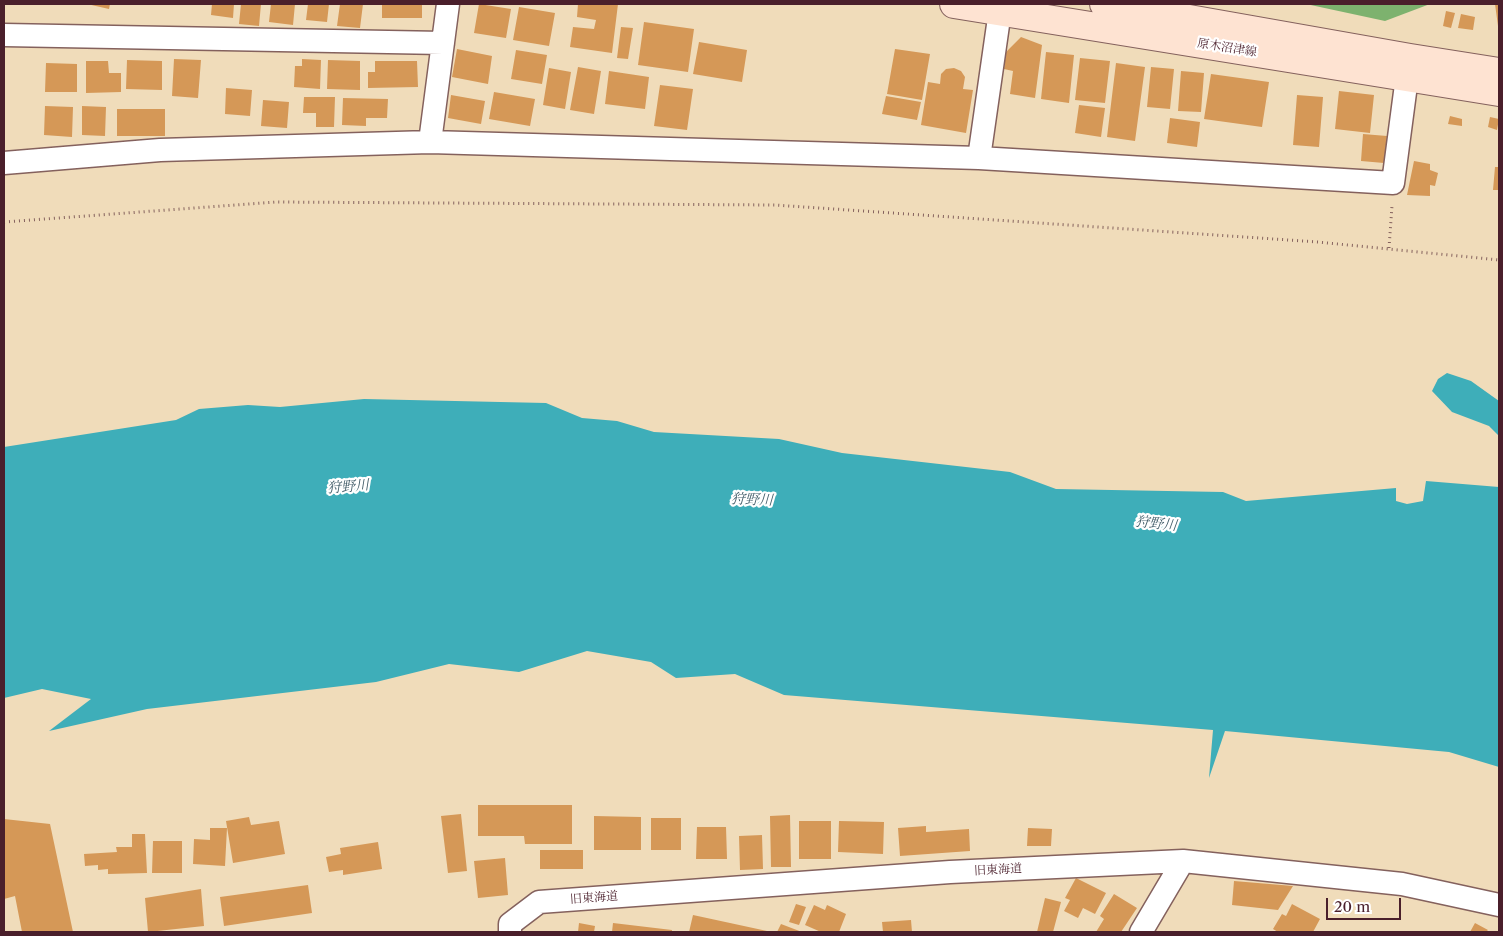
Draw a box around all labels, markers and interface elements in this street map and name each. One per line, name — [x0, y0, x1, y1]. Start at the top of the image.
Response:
street label: 原木沼津線 — [1196, 36, 1258, 60]
water label: 狩野川 — [326, 477, 370, 497]
water label: 狩野川 — [731, 491, 773, 509]
water label: 狩野川 — [1134, 513, 1178, 535]
street label: 旧東海道 — [974, 862, 1022, 878]
scale bar — [1328, 888, 1403, 920]
street label: 旧東海道 — [570, 889, 618, 907]
text: 20 m — [1334, 897, 1370, 916]

